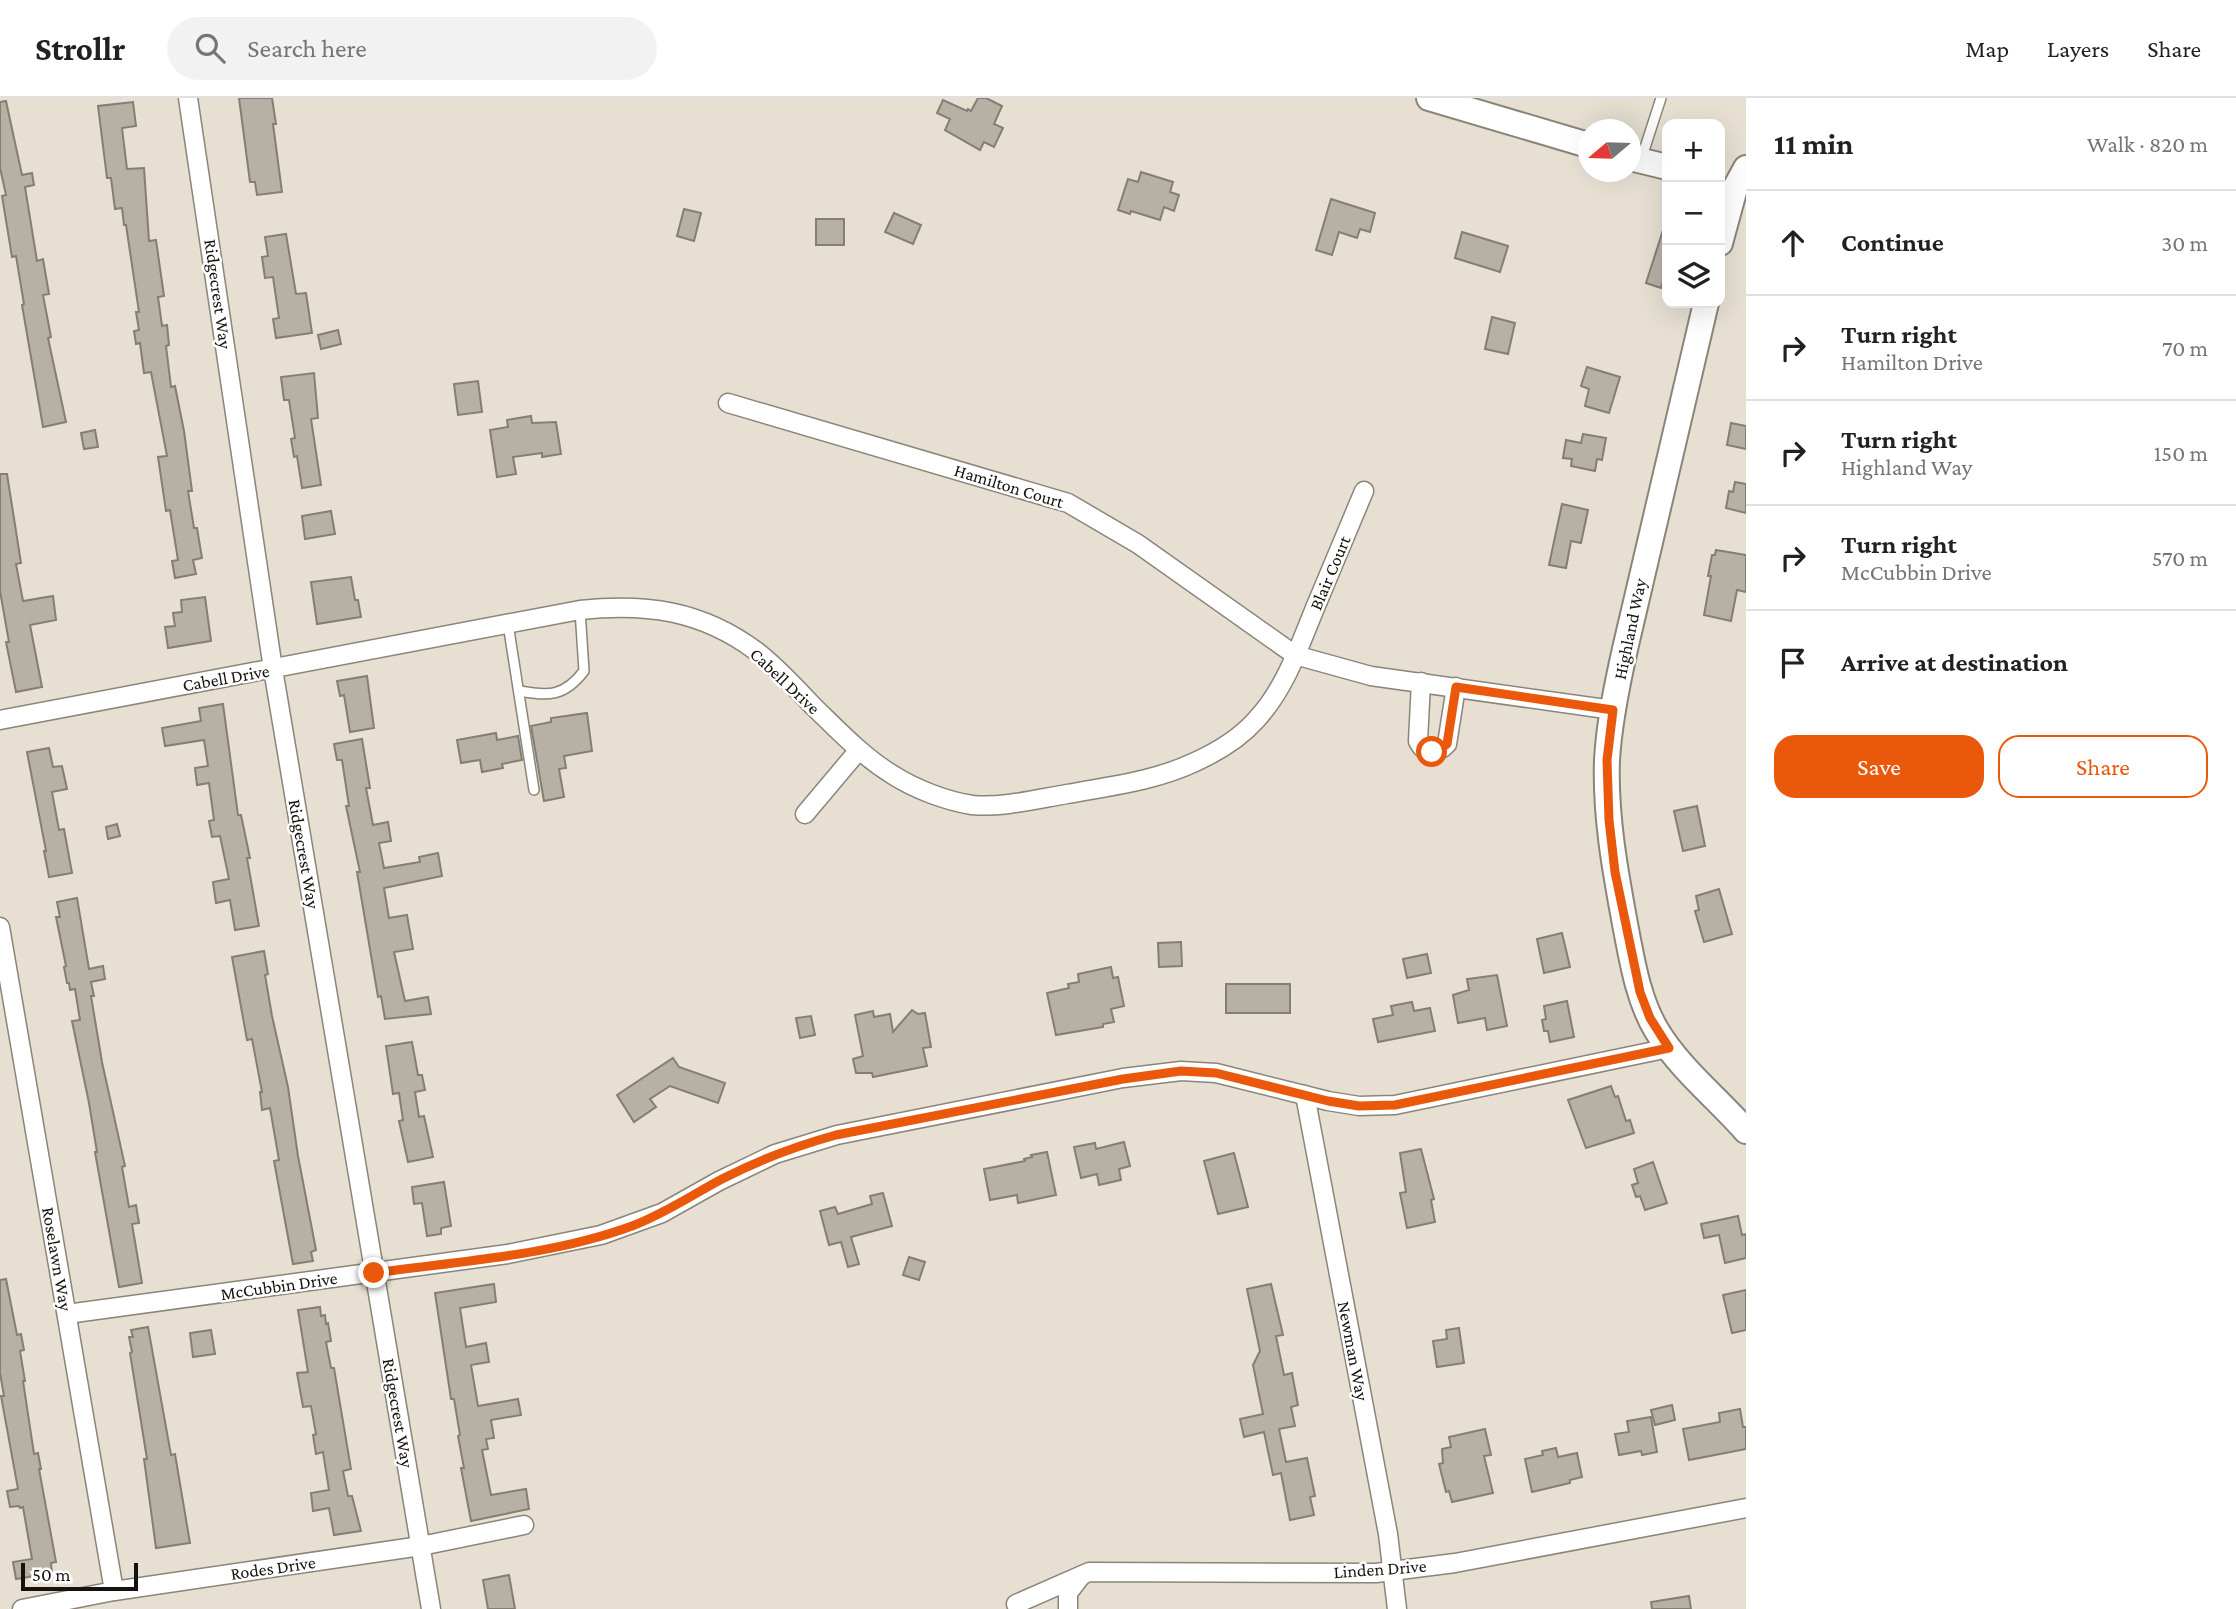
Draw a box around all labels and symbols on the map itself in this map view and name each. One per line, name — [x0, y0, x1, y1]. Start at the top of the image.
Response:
north arrow — [1578, 119, 1641, 182]
street label: Ridgecrest Way — [200, 238, 236, 351]
street label: Hamilton Court — [952, 460, 1067, 512]
street label: Blair Court — [1305, 532, 1355, 613]
street label: Highland Way — [1610, 576, 1651, 681]
street label: Cabell Drive — [746, 644, 824, 718]
street label: Cabell Drive — [181, 660, 271, 695]
route start — [1416, 736, 1447, 767]
street label: Ridgecrest Way — [285, 798, 324, 911]
street label: Roselawn Way — [38, 1205, 76, 1313]
route end — [358, 1257, 389, 1288]
street label: McCubbin Drive — [219, 1268, 339, 1304]
street label: Newman Way — [1334, 1300, 1373, 1403]
street label: Ridgecrest Way — [379, 1357, 418, 1470]
street label: Rodes Drive — [229, 1552, 317, 1584]
street label: Linden Drive — [1333, 1556, 1427, 1582]
scale bar — [21, 1560, 138, 1592]

